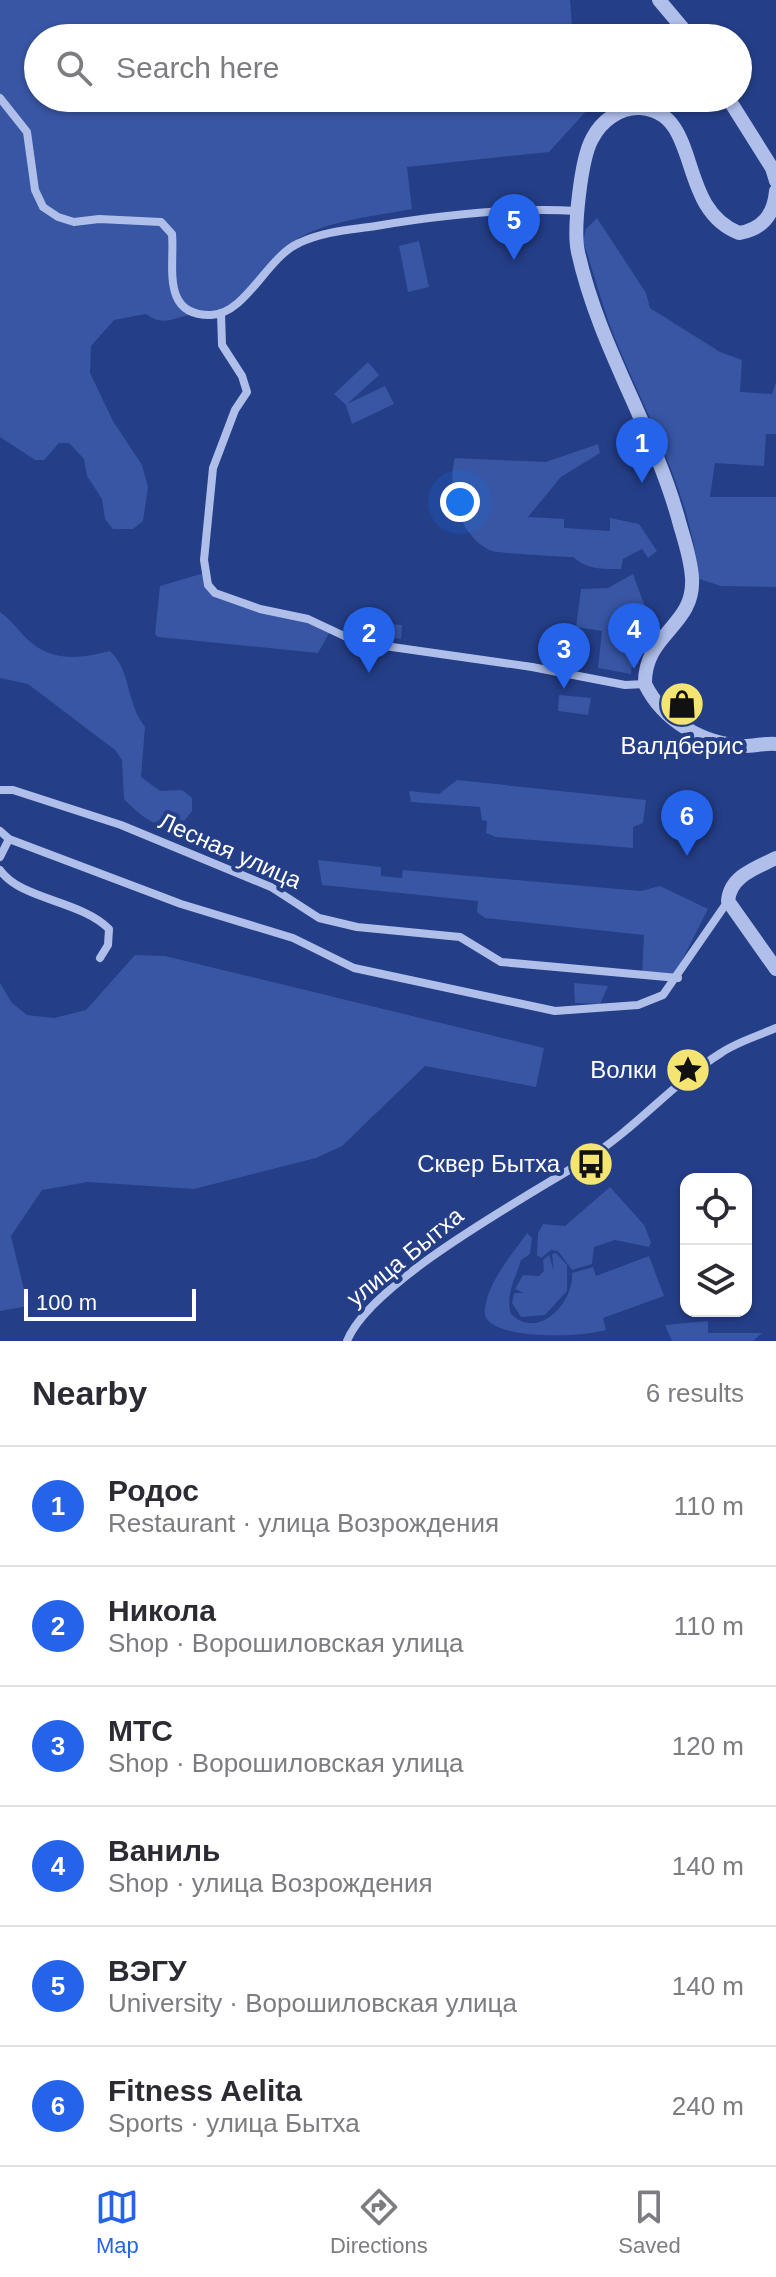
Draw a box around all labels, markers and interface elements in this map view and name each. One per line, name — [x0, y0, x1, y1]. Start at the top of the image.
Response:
search box — [24, 24, 752, 112]
icon: search — [52, 46, 96, 90]
text: Search here — [116, 51, 279, 84]
pin: 5 — [488, 194, 540, 260]
pin: 1 — [616, 417, 668, 483]
your location — [440, 482, 480, 522]
pin: 4 — [608, 603, 660, 669]
pin: 2 — [343, 607, 395, 673]
pin: 3 — [538, 623, 590, 689]
shop icon: Валдберис — [658, 680, 706, 728]
place label: Валдберис — [621, 732, 743, 759]
pin: 6 — [661, 790, 713, 856]
street label: Лесная улица — [155, 807, 306, 894]
place icon: Волки — [664, 1046, 712, 1094]
place label: Волки — [590, 1056, 657, 1083]
bus stop icon: Сквер Бытха — [567, 1140, 615, 1188]
place label: Сквер Бытха — [417, 1150, 561, 1177]
map controls — [680, 1173, 752, 1317]
button: locate — [680, 1173, 752, 1245]
street label: улица Бытха — [341, 1201, 469, 1312]
button: layers — [680, 1245, 752, 1317]
scale bar — [24, 1285, 196, 1321]
text: 100 m — [36, 1290, 97, 1315]
text: Nearby — [32, 1374, 147, 1412]
text: 6 results — [646, 1378, 744, 1408]
text: Родос — [108, 1474, 199, 1507]
text: 1 — [51, 1491, 65, 1521]
text: 110 m — [674, 1491, 744, 1521]
text: Restaurant · улица Возрождения — [108, 1508, 499, 1538]
text: Никола — [108, 1594, 216, 1627]
text: 2 — [51, 1611, 65, 1641]
text: 110 m — [674, 1611, 744, 1641]
text: Shop · Ворошиловская улица — [108, 1628, 464, 1658]
text: МТС — [108, 1714, 173, 1747]
text: 3 — [51, 1731, 65, 1761]
text: 120 m — [672, 1731, 744, 1761]
text: Shop · Ворошиловская улица — [108, 1748, 464, 1778]
text: Ваниль — [108, 1834, 220, 1867]
text: 4 — [51, 1851, 65, 1881]
text: 140 m — [672, 1851, 744, 1881]
text: Shop · улица Возрождения — [108, 1868, 433, 1898]
text: ВЭГУ — [108, 1954, 187, 1987]
text: 5 — [51, 1971, 65, 2001]
text: 140 m — [672, 1971, 744, 2001]
text: University · Ворошиловская улица — [108, 1988, 517, 2018]
text: Fitness Aelita — [108, 2074, 302, 2107]
text: 6 — [51, 2091, 65, 2121]
text: 240 m — [672, 2091, 744, 2121]
text: Sports · улица Бытха — [108, 2108, 360, 2138]
tab: Map — [95, 2185, 139, 2259]
tab: Directions — [330, 2185, 428, 2259]
tab: Saved — [618, 2185, 681, 2259]

